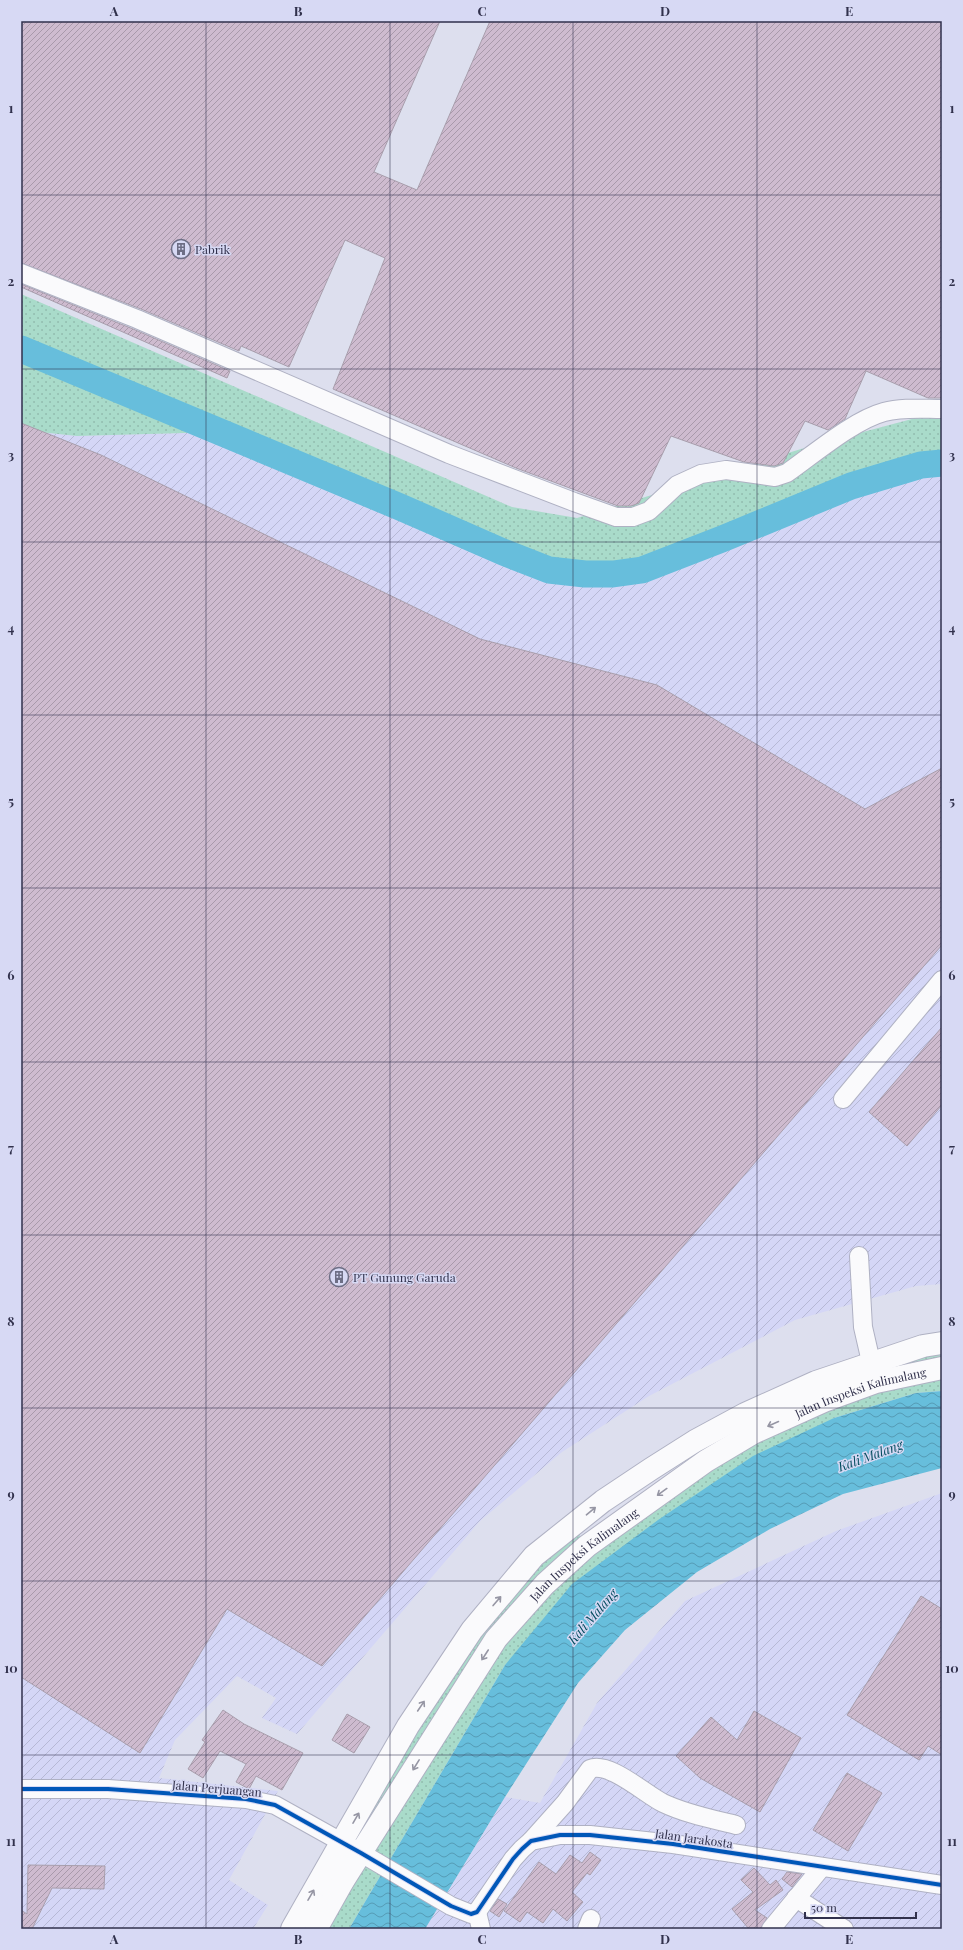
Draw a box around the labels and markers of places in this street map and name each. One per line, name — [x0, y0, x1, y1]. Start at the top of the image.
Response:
building icon: Pabrik — [170, 238, 192, 260]
place label: Pabrik — [195, 241, 231, 257]
building icon: PT Gunung Garuda — [328, 1266, 350, 1288]
place label: PT Gunung Garuda — [353, 1269, 456, 1285]

